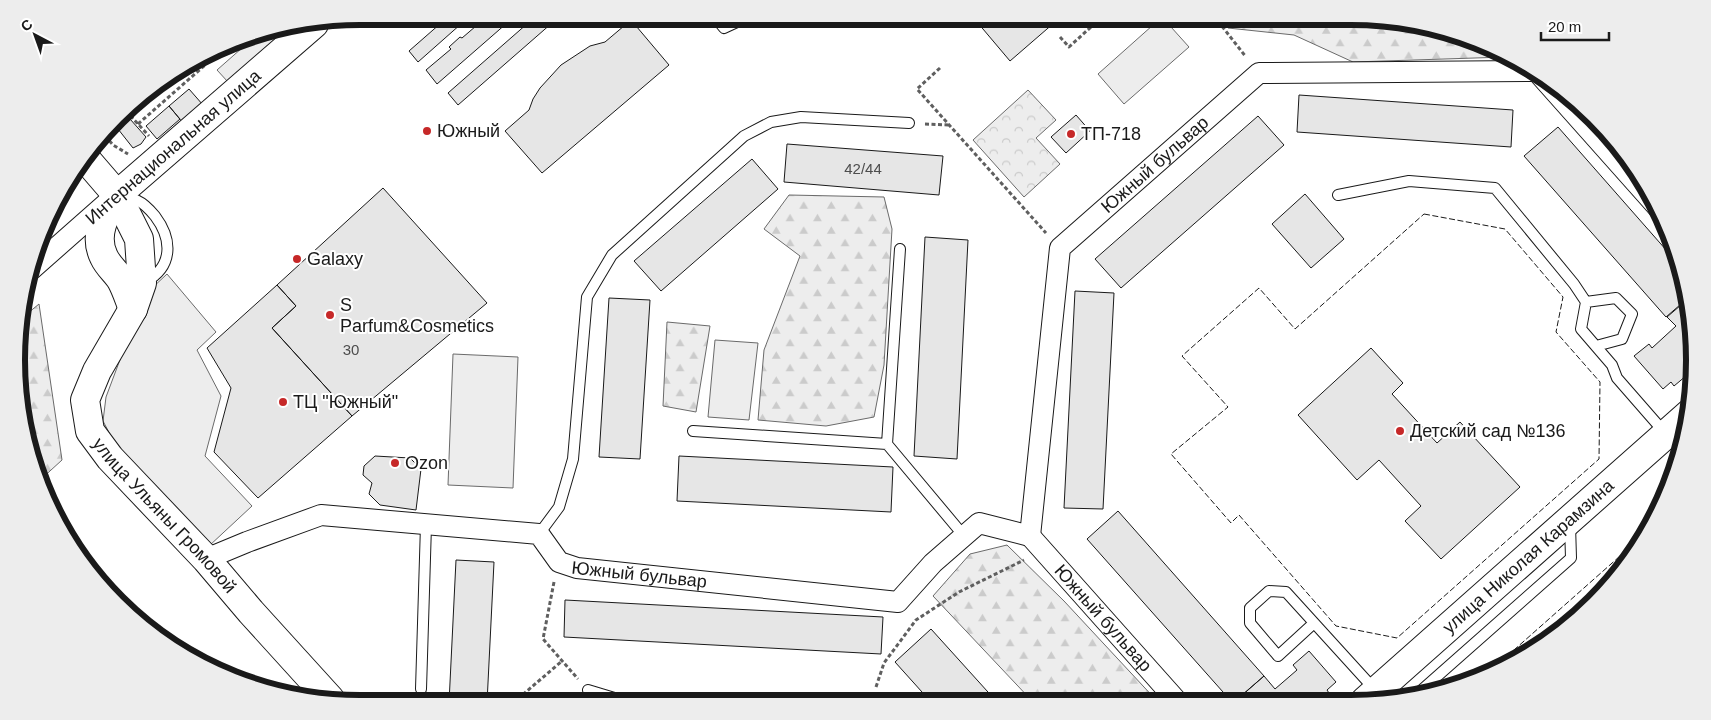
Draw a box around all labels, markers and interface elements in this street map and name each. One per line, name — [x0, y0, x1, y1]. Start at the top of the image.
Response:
north arrow — [10, 10, 60, 60]
scale bar — [1541, 10, 1608, 42]
text: С — [17, 16, 36, 35]
text: 20 m — [1548, 18, 1581, 35]
street label: Интернациональная улица — [81, 65, 265, 228]
street label: Южный бульвар — [1097, 112, 1213, 217]
place label: Южный — [437, 121, 500, 141]
place label: ТП-718 — [1081, 124, 1141, 144]
marker: Южный — [421, 125, 433, 137]
marker: ТП-718 — [1065, 128, 1077, 140]
house number: 42/44 — [844, 160, 882, 177]
place label: Galaxy — [307, 249, 363, 269]
marker: Galaxy — [291, 253, 303, 265]
place label: S Parfum&Cosmetics — [340, 295, 494, 336]
marker: S Parfum&Cosmetics — [324, 309, 336, 321]
house number: 30 — [343, 341, 359, 358]
place label: ТЦ "Южный" — [293, 392, 398, 412]
marker: ТЦ "Южный" — [277, 396, 289, 408]
place label: Детский сад №136 — [1410, 421, 1566, 441]
marker: Детский сад №136 — [1394, 425, 1406, 437]
street label: улица Ульяны Громовой — [89, 434, 240, 597]
place label: Ozon — [405, 453, 448, 473]
marker: Ozon — [389, 457, 401, 469]
street label: улица Николая Карамзина — [1439, 475, 1618, 637]
street label: Южный бульвар — [571, 557, 708, 592]
street label: Южный бульвар — [1050, 561, 1156, 676]

